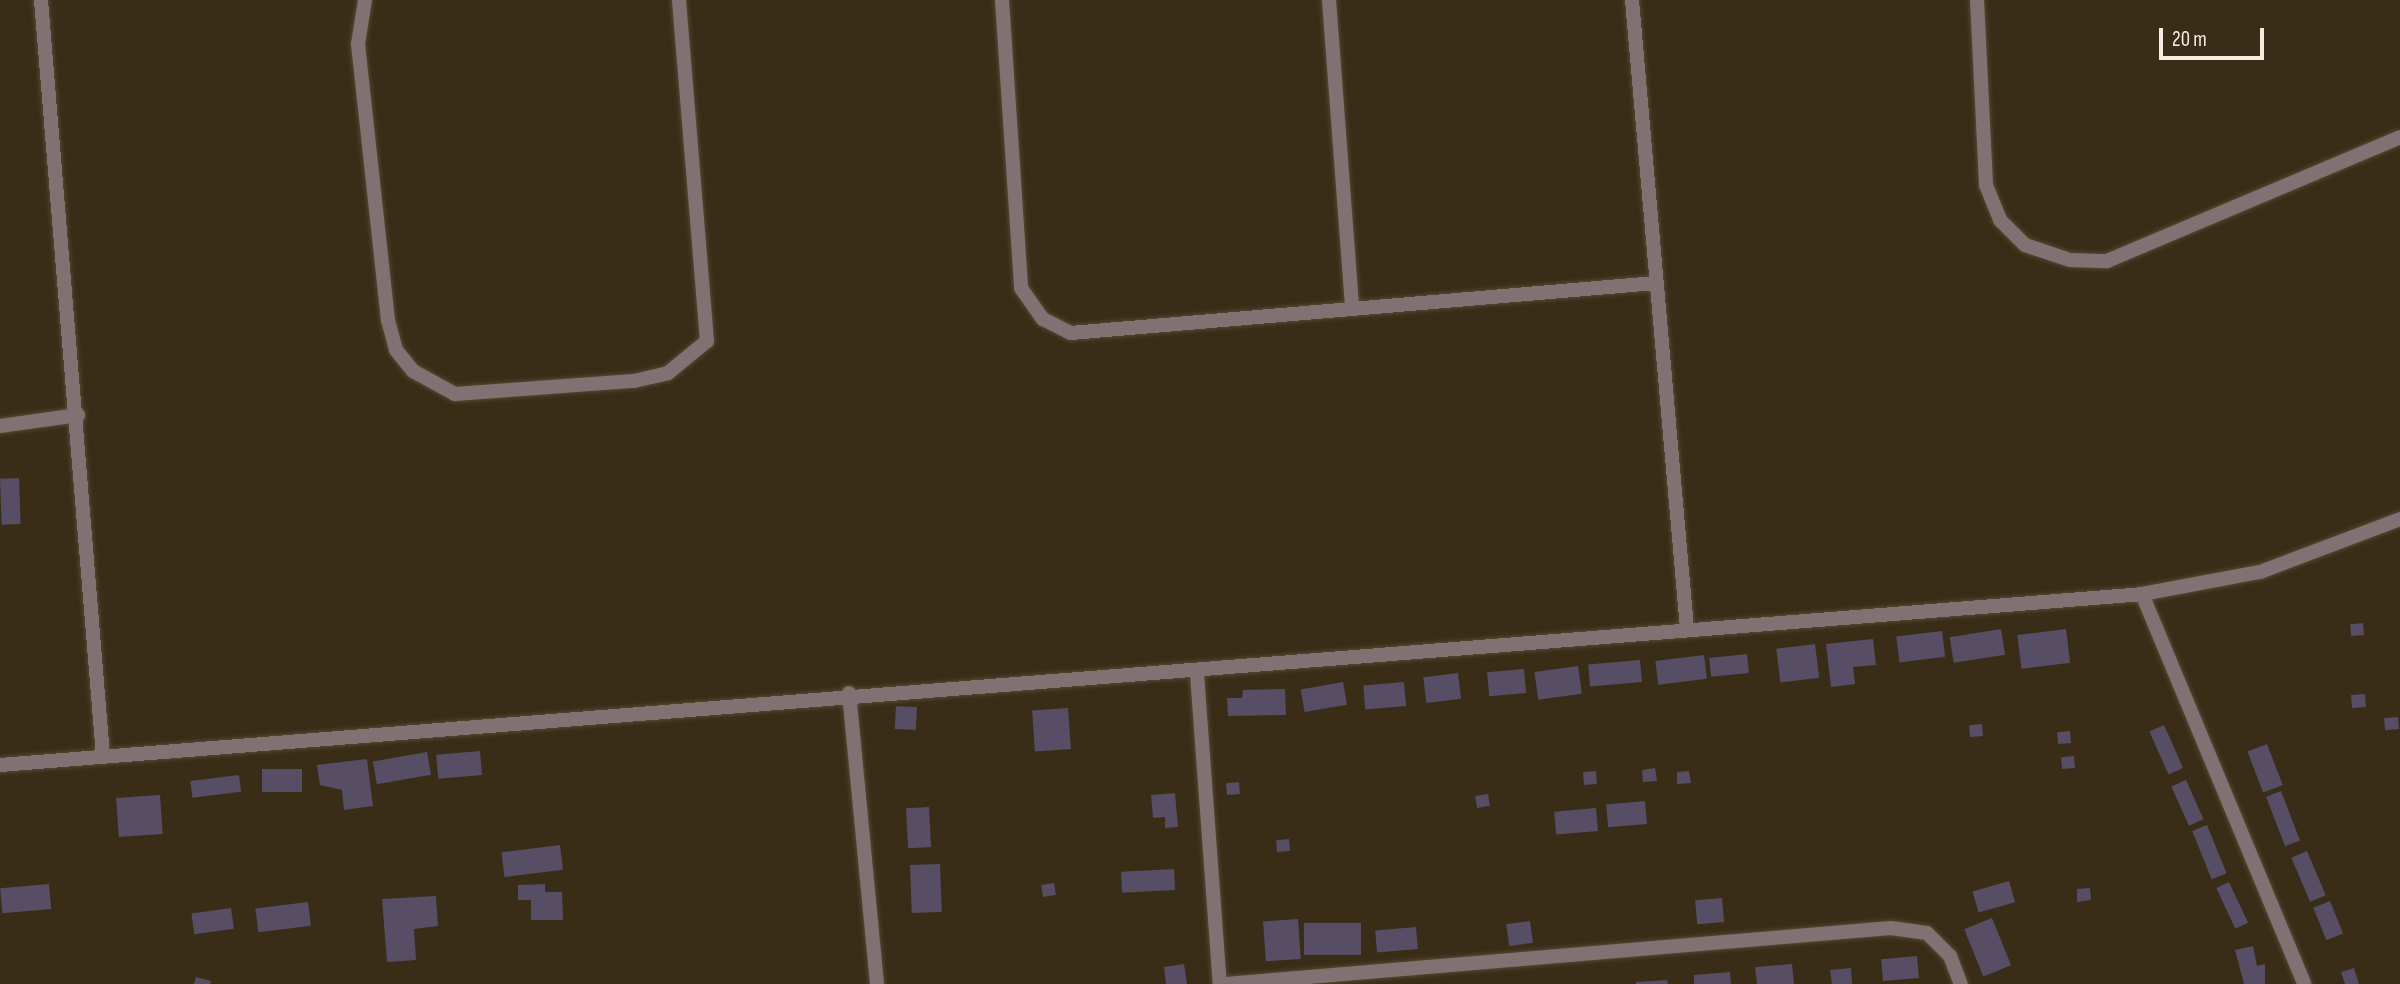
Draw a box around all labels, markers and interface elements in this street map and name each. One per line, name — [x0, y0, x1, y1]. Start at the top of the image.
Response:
scale bar — [2162, 14, 2267, 58]
text: 20 m — [2172, 27, 2207, 52]

